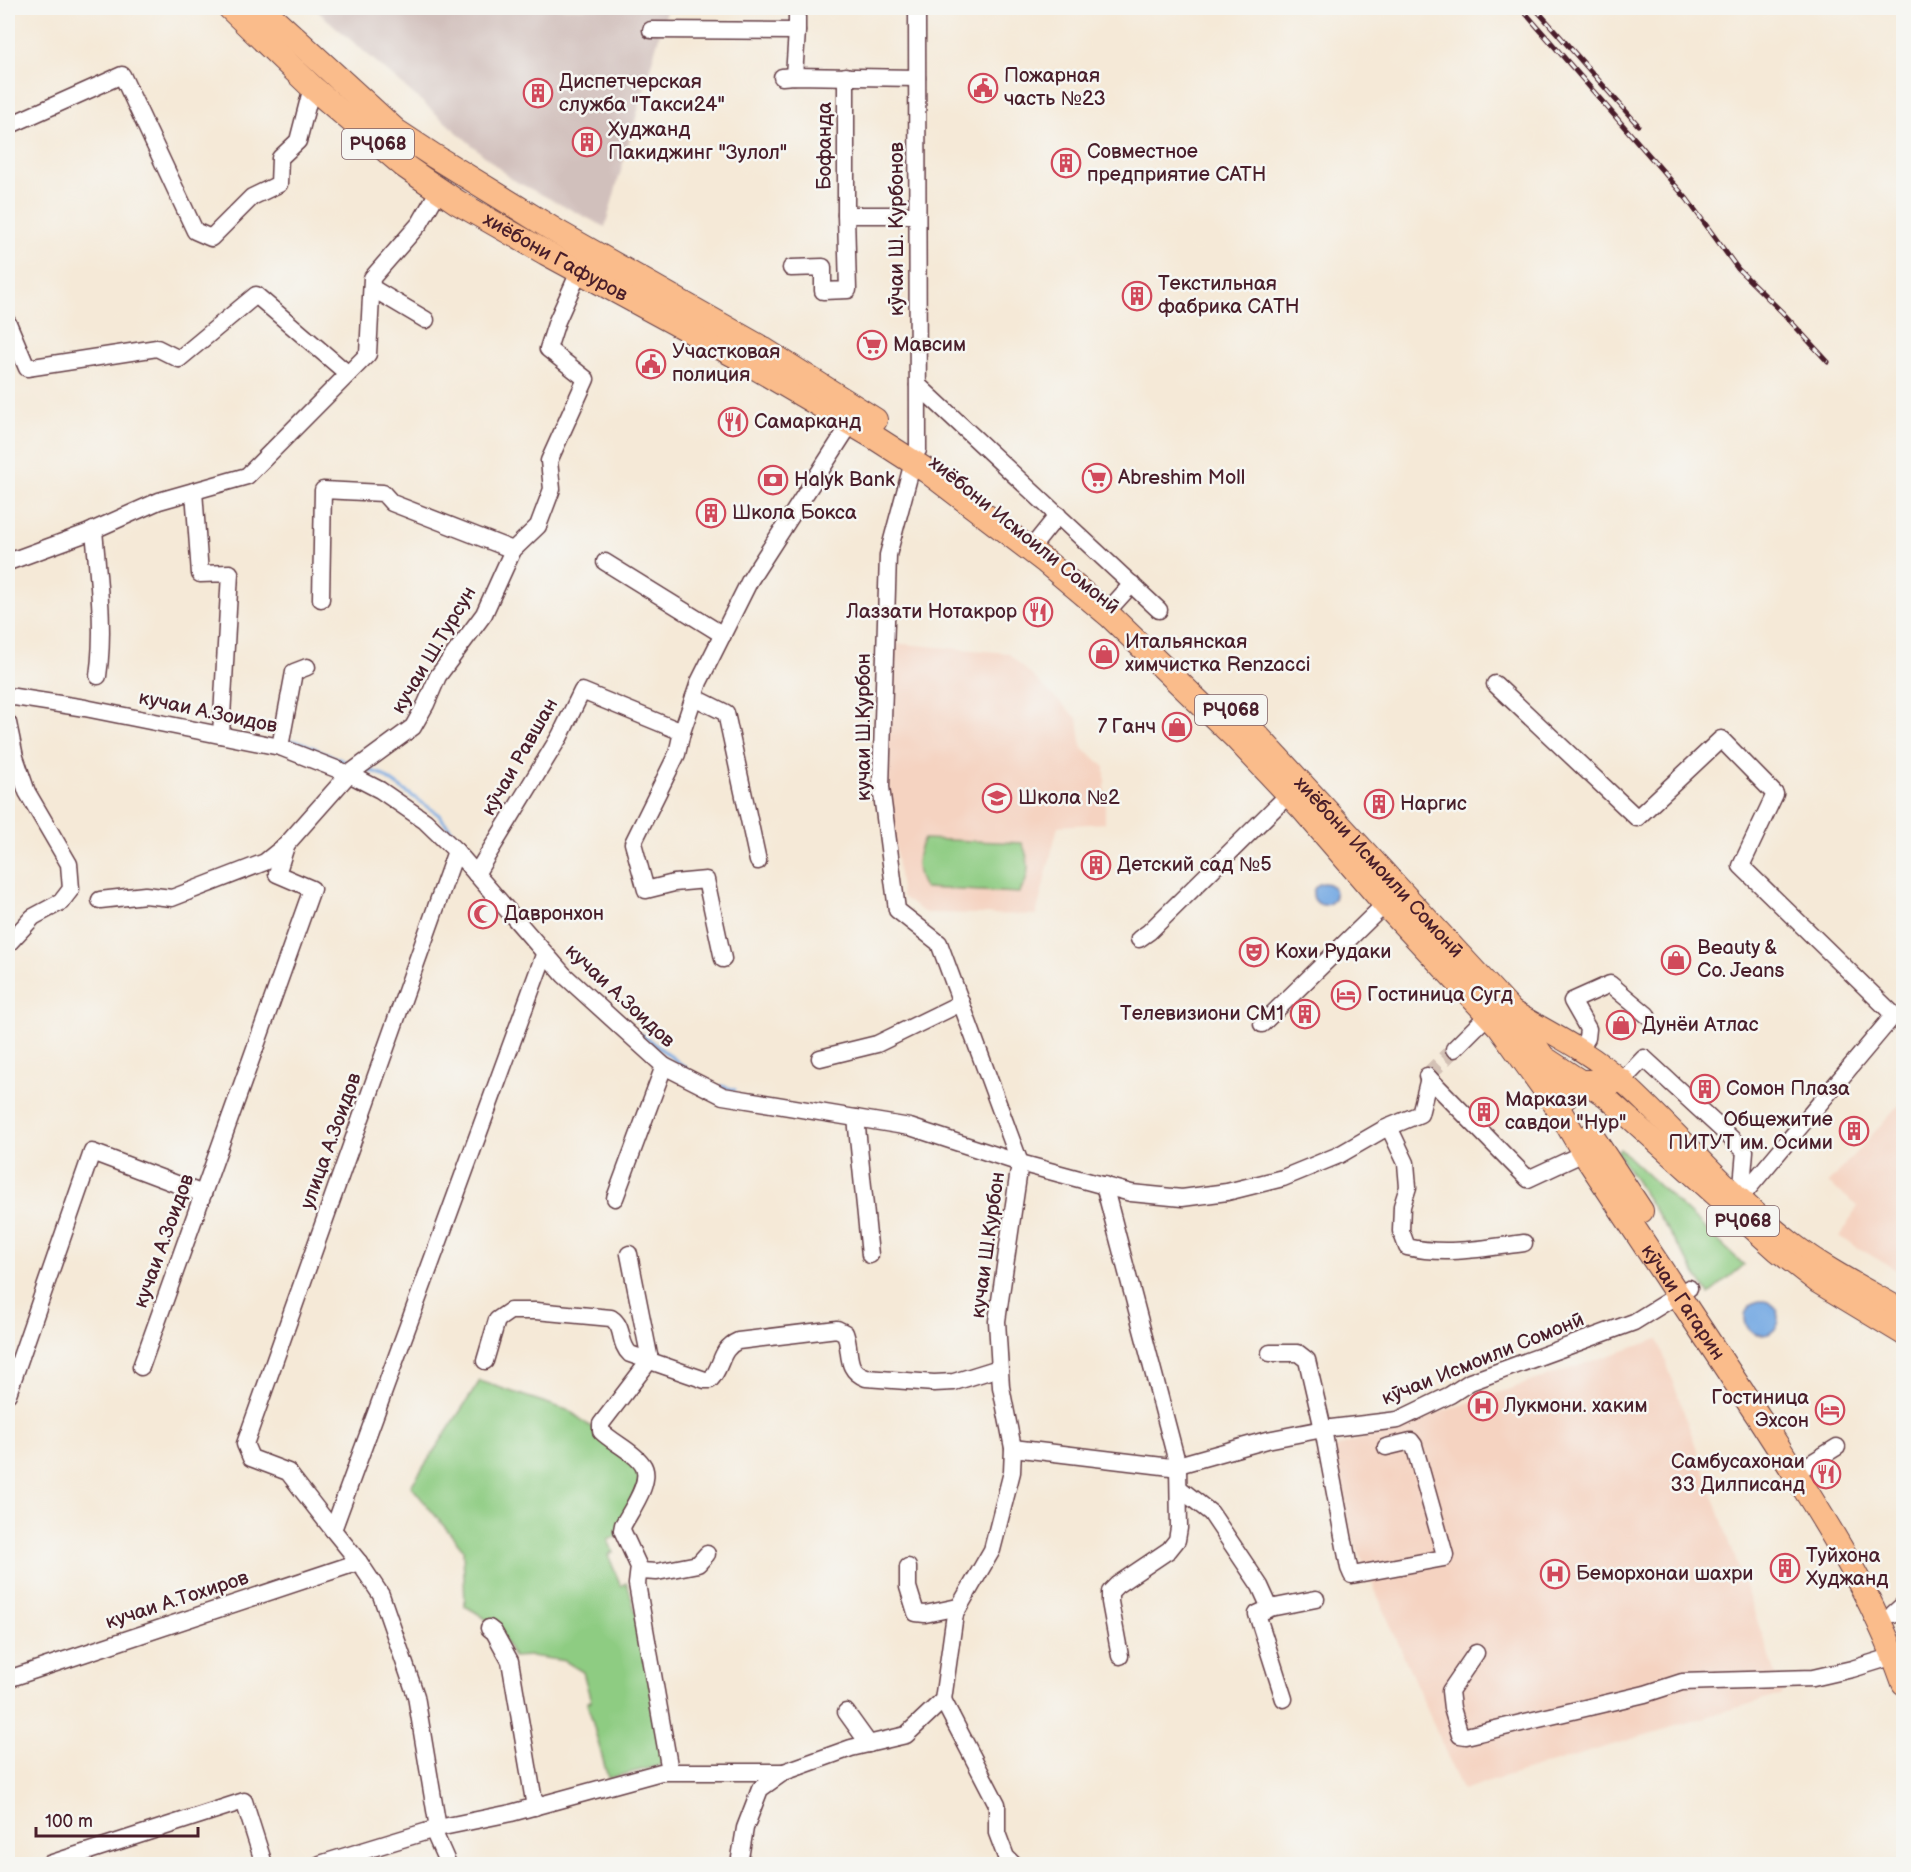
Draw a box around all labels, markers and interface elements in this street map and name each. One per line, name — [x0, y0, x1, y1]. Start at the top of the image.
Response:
place label: Пожарная часть №23 — [1004, 64, 1106, 111]
place label: Диспетчерская служба "Такси24" — [559, 70, 725, 117]
public building icon: Пожарная часть №23 — [967, 72, 999, 104]
building icon: Диспетчерская служба "Такси24" — [522, 77, 554, 109]
street label: Бофанда — [813, 102, 837, 190]
place label: Худжанд Пакиджинг "Зулол" — [608, 118, 787, 165]
building icon: Худжанд Пакиджинг "Зулол" — [571, 126, 603, 158]
road number: РҶ068 — [342, 129, 414, 159]
place label: Совместное предприятие CATH — [1087, 140, 1266, 187]
street label: кӯчаи Ш. Курбонов — [885, 141, 909, 316]
building icon: Совместное предприятие CATH — [1050, 147, 1082, 179]
street label: хиёбони Гафуров — [479, 208, 632, 307]
place label: Текстильная фабрика САТН — [1158, 272, 1300, 319]
building icon: Текстильная фабрика САТН — [1121, 280, 1153, 312]
supermarket icon: Мавсим — [856, 329, 888, 361]
place label: Мавсим — [893, 333, 966, 357]
place label: Участковая полиция — [672, 340, 780, 387]
public building icon: Участковая полиция — [635, 348, 667, 380]
restaurant icon: Самарканд — [717, 406, 749, 438]
place label: Самарканд — [754, 410, 861, 434]
street label: хиёбони Исмоили Сомонӣ — [924, 451, 1124, 619]
supermarket icon: Abreshim Moll — [1081, 462, 1113, 494]
bank icon: Halyk Bank — [757, 464, 789, 496]
place label: Abreshim Moll — [1118, 466, 1245, 490]
place label: Halyk Bank — [794, 468, 895, 492]
building icon: Школа Бокса — [695, 497, 727, 529]
place label: Школа Бокса — [732, 501, 857, 525]
street label: кучаи Ш.Турсун — [387, 582, 481, 718]
restaurant icon: Лаззати Нотакрор — [1022, 596, 1054, 628]
place label: Лаззати Нотакрор — [845, 600, 1018, 624]
place label: Итальянская химчистка Renzacci — [1125, 630, 1310, 677]
shop icon: Итальянская химчистка Renzacci — [1088, 638, 1120, 670]
street label: кучаи Ш.Қурбон — [852, 653, 876, 801]
street label: кучаи А.Зоидов — [137, 686, 280, 739]
street label: кӯчаи Равшан — [477, 694, 563, 820]
road number: РҶ068 — [1195, 695, 1267, 725]
shop icon: 7 Ганч — [1161, 711, 1193, 743]
place label: 7 Ганч — [1097, 715, 1156, 739]
street label: хиёбони Исмоили Сомонӣ — [1289, 771, 1468, 963]
school or university icon: Школа №2 — [981, 782, 1013, 814]
place label: Школа №2 — [1018, 786, 1120, 810]
building icon: Наргис — [1363, 788, 1395, 820]
place label: Наргис — [1400, 792, 1467, 816]
building icon: Детский сад №5 — [1080, 849, 1112, 881]
place label: Детский сад №5 — [1117, 853, 1272, 877]
mosque icon: Давронхон — [467, 898, 499, 930]
place label: Давронхон — [504, 902, 604, 926]
theatre icon: Кохи Рудаки — [1238, 936, 1270, 968]
place label: Beauty & Co. Jeans — [1697, 936, 1785, 983]
street label: кучаи А.Зоидов — [560, 939, 680, 1053]
place label: Кохи Рудаки — [1275, 940, 1391, 964]
shop icon: Beauty & Co. Jeans — [1660, 944, 1692, 976]
hotel icon: Гостиница Сугд — [1330, 979, 1362, 1011]
place label: Гостиница Сугд — [1367, 983, 1513, 1007]
building icon: Телевизиони СМ1 — [1289, 998, 1321, 1030]
place label: Телевизиони СМ1 — [1120, 1002, 1284, 1026]
shop icon: Дунёи Атлас — [1605, 1009, 1637, 1041]
place label: Дунёи Атлас — [1642, 1013, 1759, 1037]
street label: улица А.Зоидов — [295, 1069, 367, 1212]
building icon: Сомон Плаза — [1689, 1073, 1721, 1105]
place label: Сомон Плаза — [1726, 1077, 1850, 1101]
place label: Маркази савдои "Нур" — [1505, 1088, 1627, 1135]
building icon: Маркази савдои "Нур" — [1468, 1096, 1500, 1128]
place label: Общежитие ПИТУТ им. Осими — [1668, 1108, 1833, 1155]
building icon: Общежитие ПИТУТ им. Осими — [1838, 1115, 1870, 1147]
street label: кучаи А.Зоидов — [129, 1170, 200, 1311]
street label: кучаи Ш.Қурбон — [966, 1170, 1010, 1320]
road number: РҶ068 — [1707, 1206, 1779, 1236]
street label: кӯчаи Гагарин — [1636, 1240, 1730, 1365]
street label: кӯчаи Исмоили Сомонӣ — [1378, 1307, 1588, 1411]
place label: Гостиница Эхсон — [1711, 1386, 1809, 1433]
hospital icon: Лукмони. хаким — [1467, 1390, 1499, 1422]
place label: Лукмони. хаким — [1503, 1394, 1648, 1418]
hotel icon: Гостиница Эхсон — [1814, 1394, 1846, 1426]
place label: Самбусахонаи 33 Дилписанд — [1670, 1450, 1805, 1497]
restaurant icon: Самбусахонаи 33 Дилписанд — [1810, 1458, 1842, 1490]
place label: Туйхона Худжанд — [1806, 1544, 1888, 1591]
building icon: Туйхона Худжанд — [1769, 1552, 1801, 1584]
hospital icon: Беморхонаи шахри — [1539, 1558, 1571, 1590]
place label: Беморхонаи шахри — [1576, 1562, 1753, 1586]
street label: кучаи А.Тохиров — [103, 1565, 252, 1634]
scale bar — [36, 1800, 198, 1838]
text: 100 m — [45, 1811, 93, 1832]

